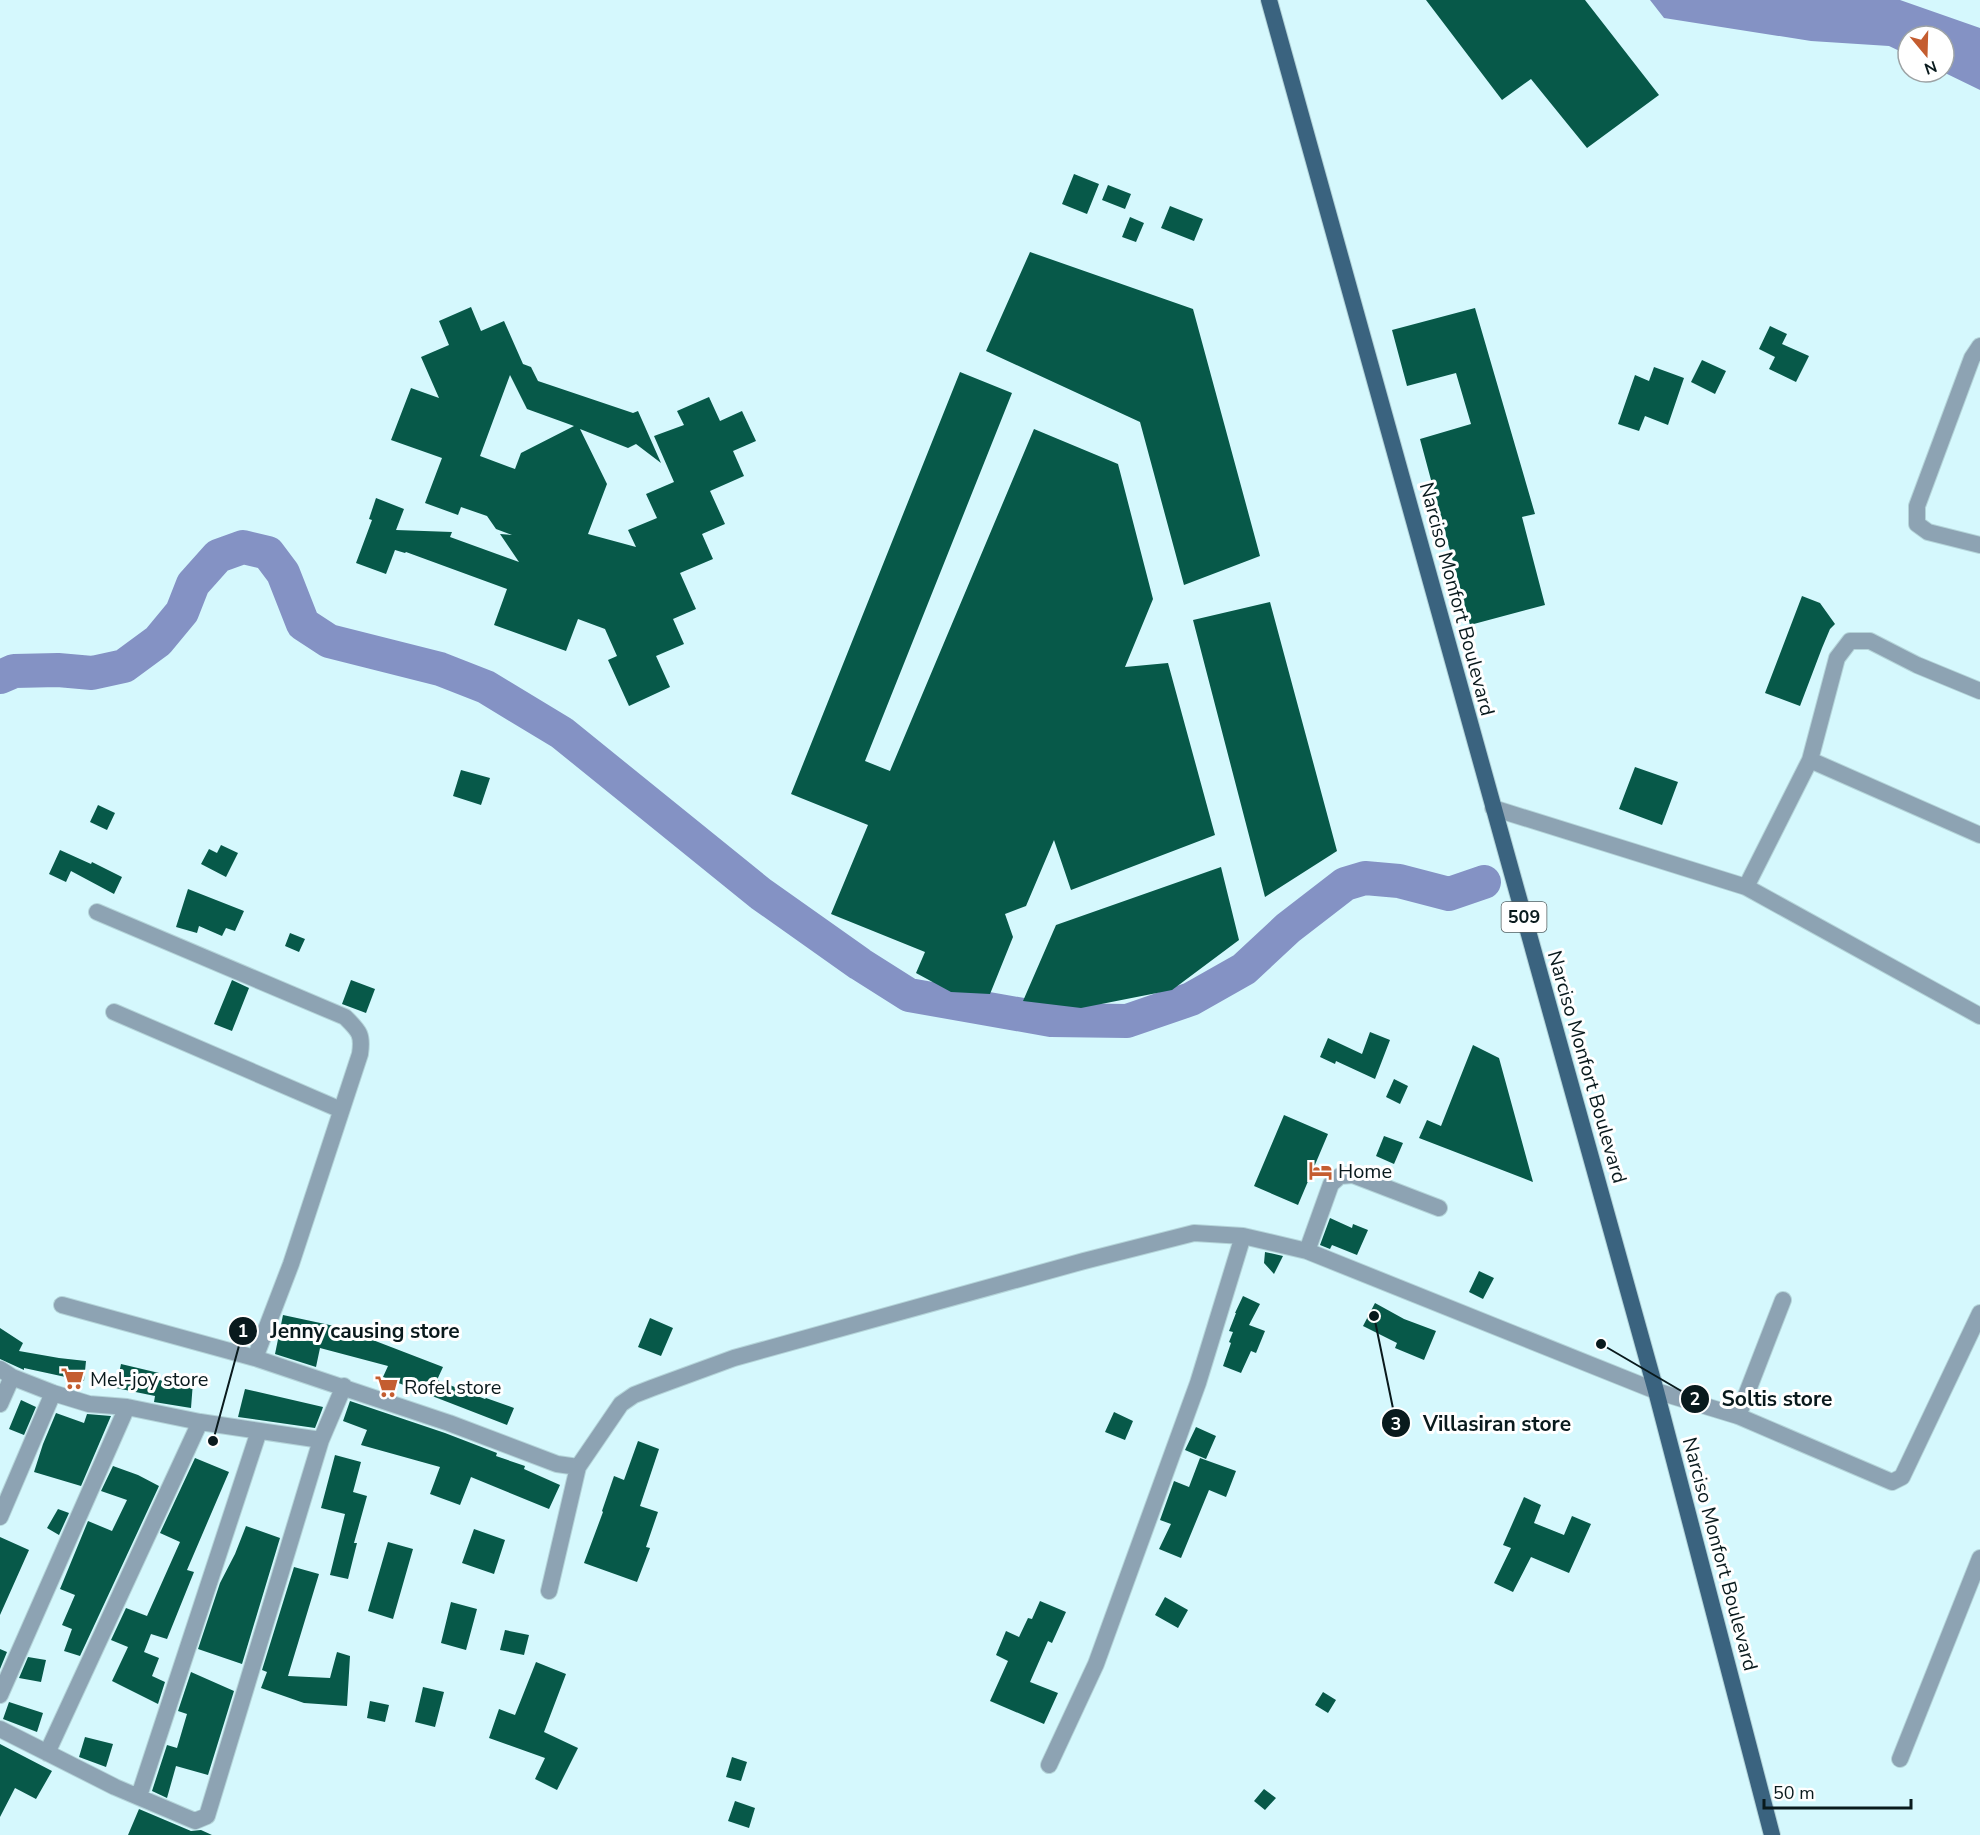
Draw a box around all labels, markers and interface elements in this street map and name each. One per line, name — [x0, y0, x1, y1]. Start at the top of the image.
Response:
north arrow — [1896, 24, 1956, 84]
text: N — [1921, 55, 1940, 80]
street label: Narciso Monfort Boulevard — [1413, 479, 1501, 719]
road number: 509 — [1502, 902, 1546, 932]
street label: Narciso Monfort Boulevard — [1541, 948, 1633, 1186]
hotel icon: Home — [1307, 1158, 1333, 1184]
place label: Home — [1338, 1158, 1392, 1185]
callout: Jenny causing store — [228, 1311, 472, 1350]
text: Jenny causing store — [269, 1317, 460, 1345]
text: 1 — [238, 1319, 248, 1343]
supermarket icon: Mel-joy store — [59, 1366, 85, 1392]
place label: Mel-joy store — [90, 1366, 208, 1393]
supermarket icon: Rofel store — [373, 1374, 399, 1400]
place label: Rofel store — [404, 1374, 501, 1401]
callout: Soltis store — [1680, 1380, 1845, 1419]
text: Soltis store — [1722, 1385, 1832, 1413]
text: 2 — [1690, 1387, 1700, 1411]
callout: Villasiran store — [1381, 1404, 1583, 1443]
text: Villasiran store — [1422, 1410, 1571, 1438]
text: 3 — [1391, 1412, 1401, 1436]
street label: Narciso Monfort Boulevard — [1676, 1434, 1764, 1674]
scale bar — [1764, 1772, 1911, 1810]
text: 50 m — [1773, 1781, 1815, 1805]

